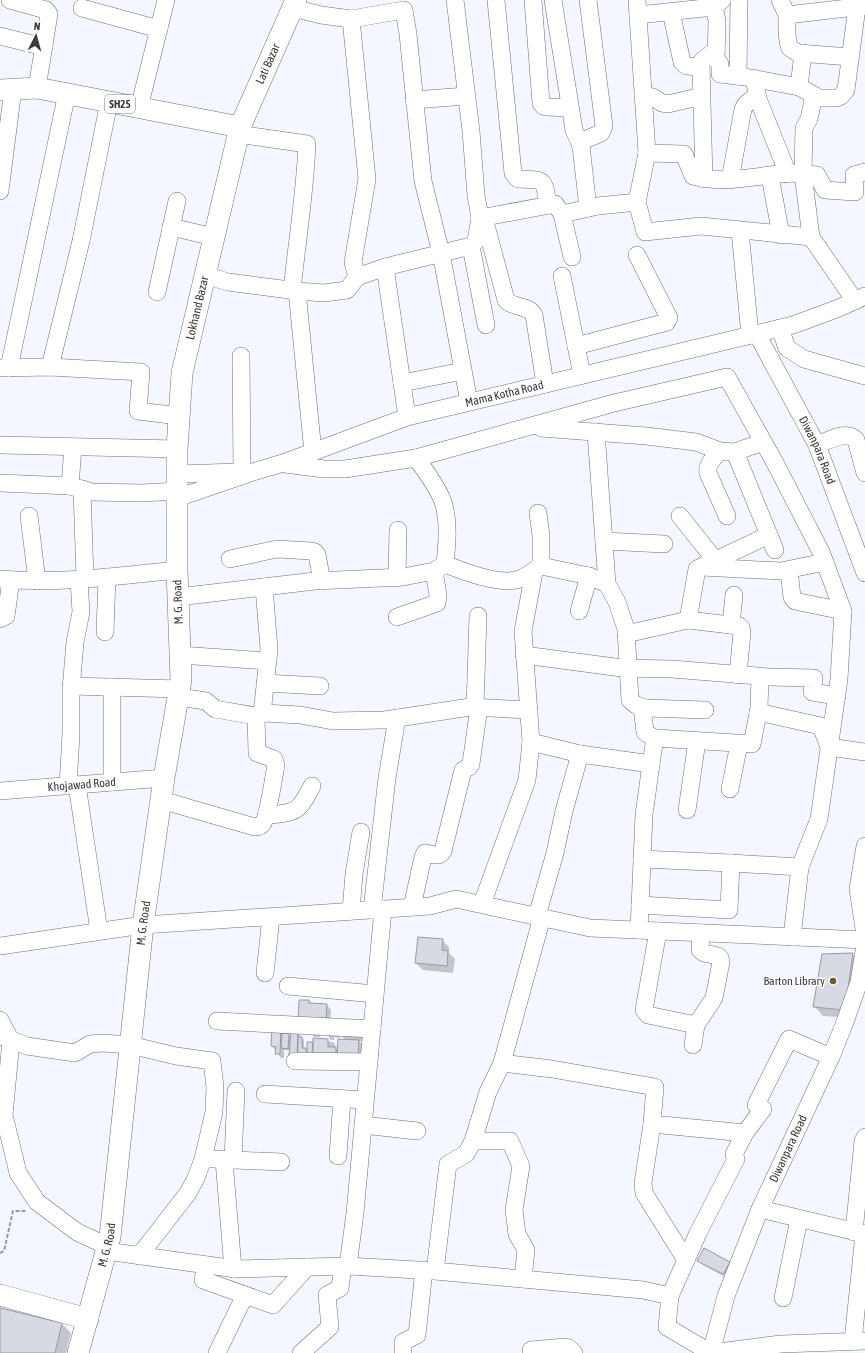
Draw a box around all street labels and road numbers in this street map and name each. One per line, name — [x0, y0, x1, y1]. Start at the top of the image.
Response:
street label: Lati Bazar — [253, 41, 283, 86]
road number: SH25 — [105, 95, 135, 113]
street label: Lokhand Bazar — [183, 274, 212, 341]
street label: Mama Kotha Road — [464, 378, 545, 410]
street label: Diwanpara Road — [796, 414, 838, 486]
street label: M. G. Road — [170, 579, 186, 625]
street label: Khojawad Road — [47, 775, 117, 794]
street label: M. G. Road — [134, 900, 153, 946]
street label: Diwanpara Road — [766, 1113, 810, 1185]
street label: M. G. Road — [95, 1222, 118, 1269]

